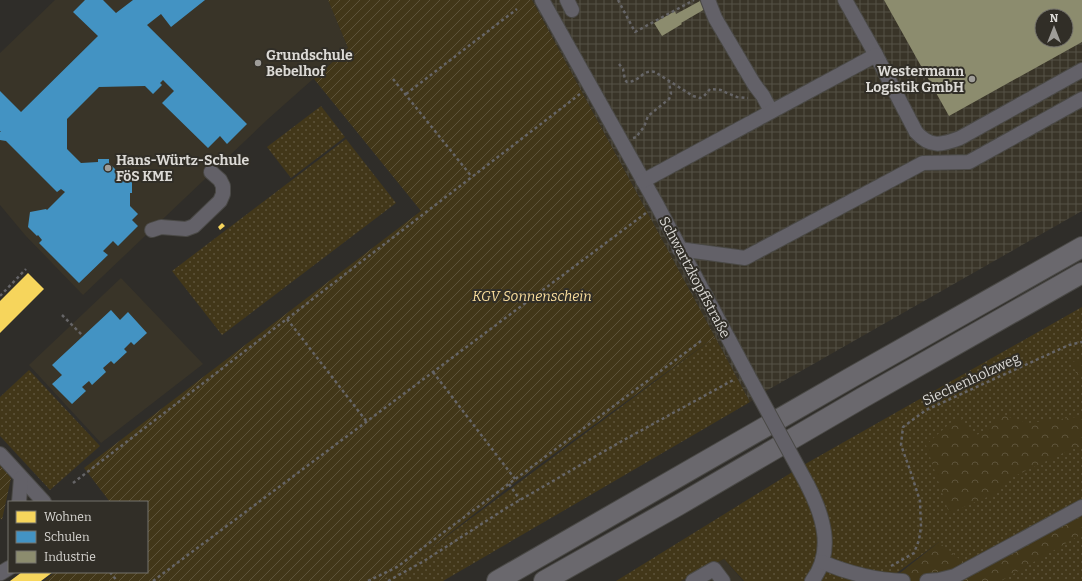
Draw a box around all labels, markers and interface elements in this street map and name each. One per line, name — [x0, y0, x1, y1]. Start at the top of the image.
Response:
north arrow — [1034, 8, 1074, 48]
text: N — [1050, 12, 1059, 25]
place label: Grundschule Bebelhof — [266, 47, 353, 80]
marker: Grundschule Bebelhof — [253, 58, 263, 68]
place label: Westermann Logistik GmbH — [865, 63, 964, 96]
marker: Westermann Logistik GmbH — [967, 74, 977, 84]
place label: Hans-Würtz-Schule FöS KME — [116, 152, 250, 185]
marker: Hans-Würtz-Schule FöS KME — [103, 163, 113, 173]
street label: Schwartzkopffstraße — [655, 214, 734, 341]
park label: KGV Sonnenschein — [472, 288, 592, 305]
street label: Siechenholzweg — [920, 349, 1023, 409]
legend — [8, 501, 148, 573]
text: Wohnen — [44, 510, 92, 524]
text: Schulen — [44, 530, 90, 544]
text: Industrie — [44, 550, 96, 564]

